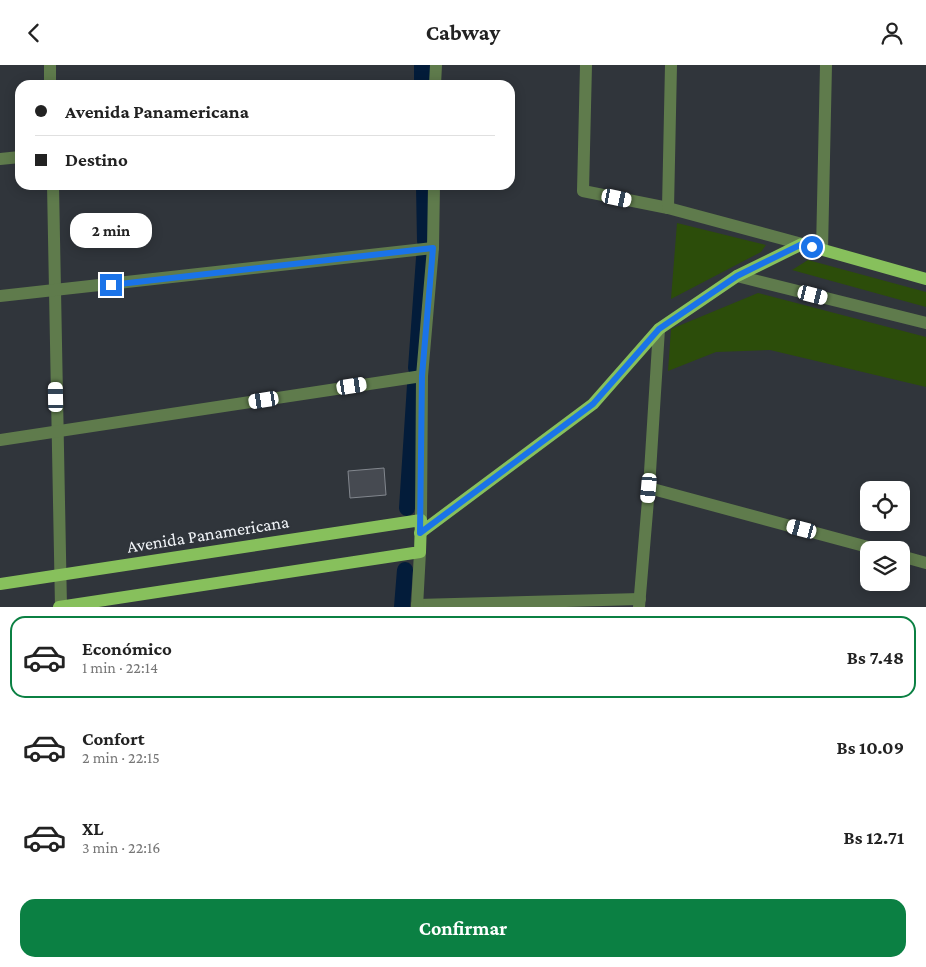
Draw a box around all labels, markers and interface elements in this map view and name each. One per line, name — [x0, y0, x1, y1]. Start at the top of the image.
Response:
icon: back — [20, 19, 48, 47]
icon: person — [878, 19, 906, 47]
text: Cabway — [426, 20, 500, 45]
text: Avenida Panamericana — [65, 101, 249, 122]
text: Destino — [65, 149, 128, 170]
car — [600, 188, 633, 208]
callout: 2 min — [70, 213, 152, 247]
text: 2 min — [92, 222, 130, 239]
route start — [801, 236, 823, 258]
route end — [100, 274, 122, 296]
car — [796, 284, 829, 306]
car — [336, 376, 367, 396]
car — [48, 382, 63, 412]
car — [248, 390, 279, 410]
car — [640, 472, 657, 504]
map controls — [860, 481, 910, 591]
button: locate — [860, 481, 910, 531]
street label: Avenida Panamericana — [126, 511, 290, 557]
car — [785, 518, 818, 540]
button: layers — [860, 541, 910, 591]
icon: car — [22, 635, 67, 680]
text: Económico — [82, 638, 172, 659]
text: Bs 7.48 — [847, 647, 904, 668]
text: 1 min · 22:14 — [82, 659, 158, 676]
icon: car — [22, 725, 67, 770]
text: Confort — [82, 728, 145, 749]
text: Bs 10.09 — [837, 737, 904, 758]
text: 2 min · 22:15 — [82, 749, 160, 766]
icon: car — [22, 815, 67, 860]
text: XL — [82, 818, 104, 839]
text: Bs 12.71 — [844, 827, 904, 848]
text: 3 min · 22:16 — [82, 839, 160, 856]
button: Confirmar — [20, 899, 906, 957]

